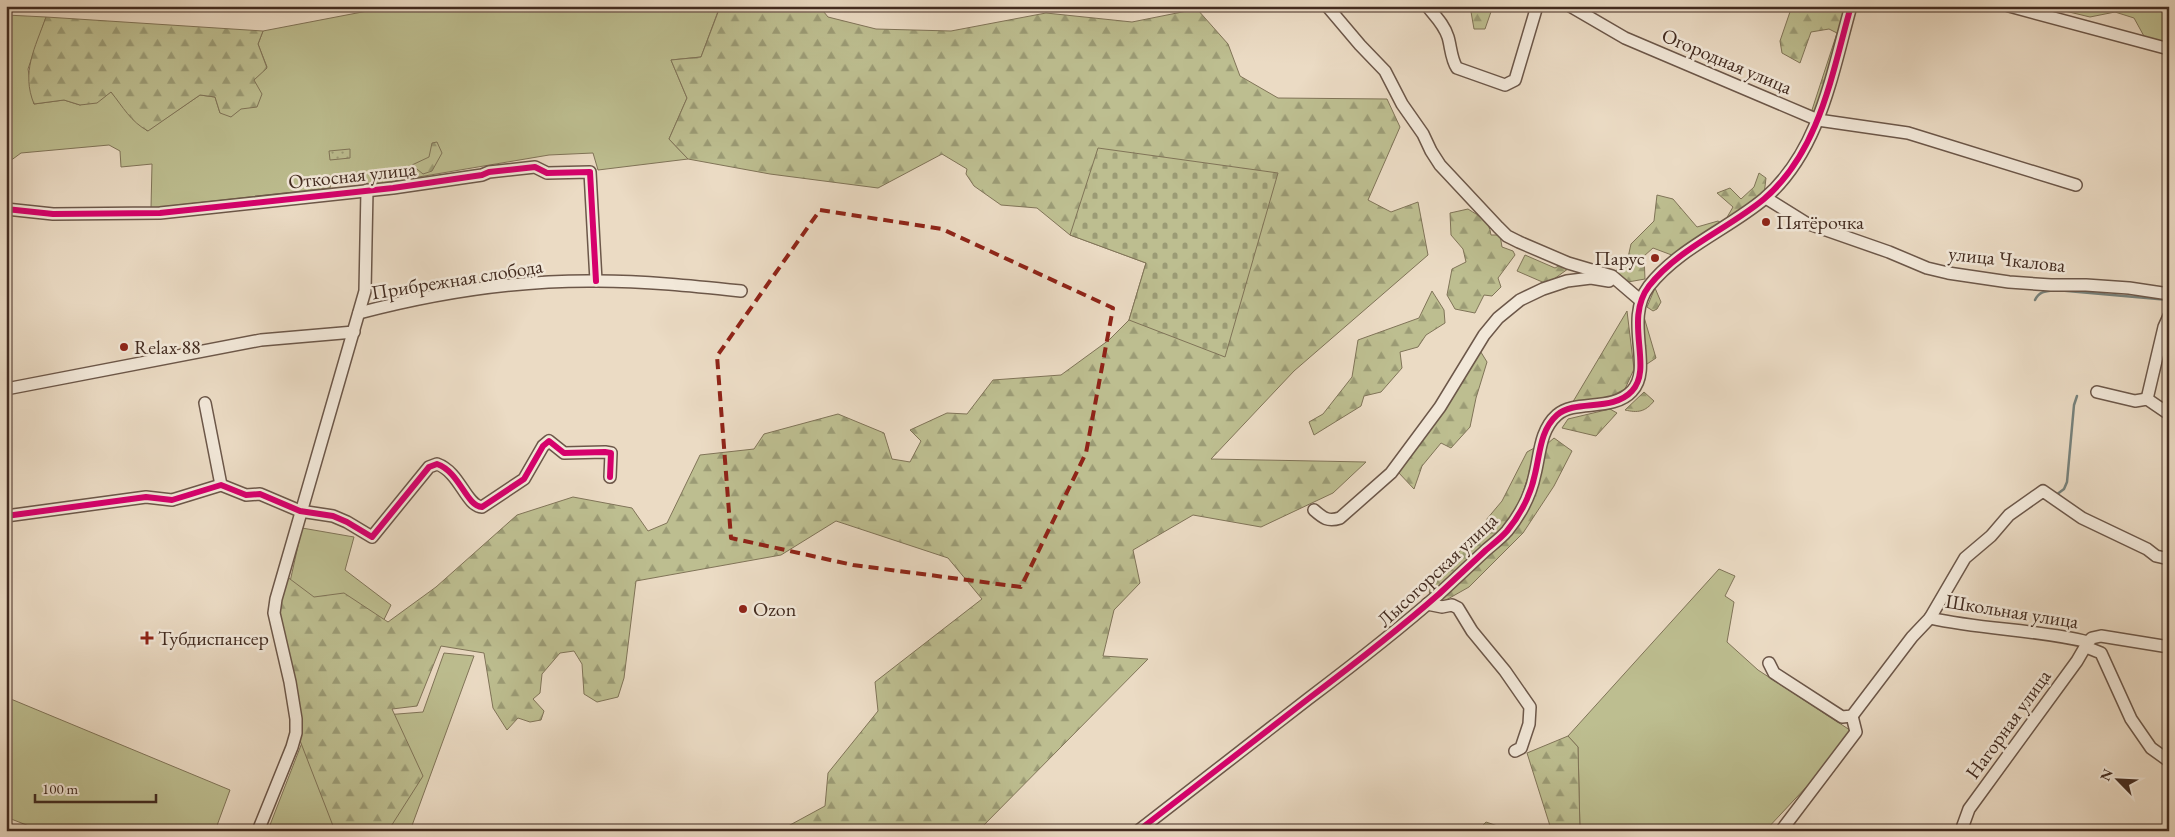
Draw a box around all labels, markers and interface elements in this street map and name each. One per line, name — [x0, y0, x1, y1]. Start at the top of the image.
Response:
street label: Огородная улица — [1658, 22, 1796, 100]
street label: Откосная улица — [287, 155, 417, 195]
place label: Пятёрочка — [1776, 209, 1864, 235]
marker: Пятёрочка — [1760, 216, 1772, 228]
street label: улица Чкалова — [1947, 240, 2067, 278]
place label: Парус — [1594, 245, 1645, 271]
marker: Парус — [1649, 252, 1661, 264]
street label: Прибрежная слобода — [369, 253, 545, 305]
place label: Relax 88 — [134, 334, 201, 360]
marker: Relax 88 — [118, 341, 130, 353]
street label: Лысогорская улица — [1371, 507, 1503, 633]
street label: Школьная улица — [1943, 588, 2081, 634]
place label: Ozon — [753, 596, 797, 622]
marker: Ozon — [737, 603, 749, 615]
place label: Тубдиспансер — [158, 625, 269, 651]
marker: Тубдиспансер — [140, 631, 154, 645]
street label: Нагорная улица — [1959, 664, 2057, 784]
north arrow — [2092, 754, 2142, 804]
text: N — [2096, 765, 2117, 784]
scale bar — [35, 772, 156, 804]
text: 100 m — [42, 779, 79, 798]

